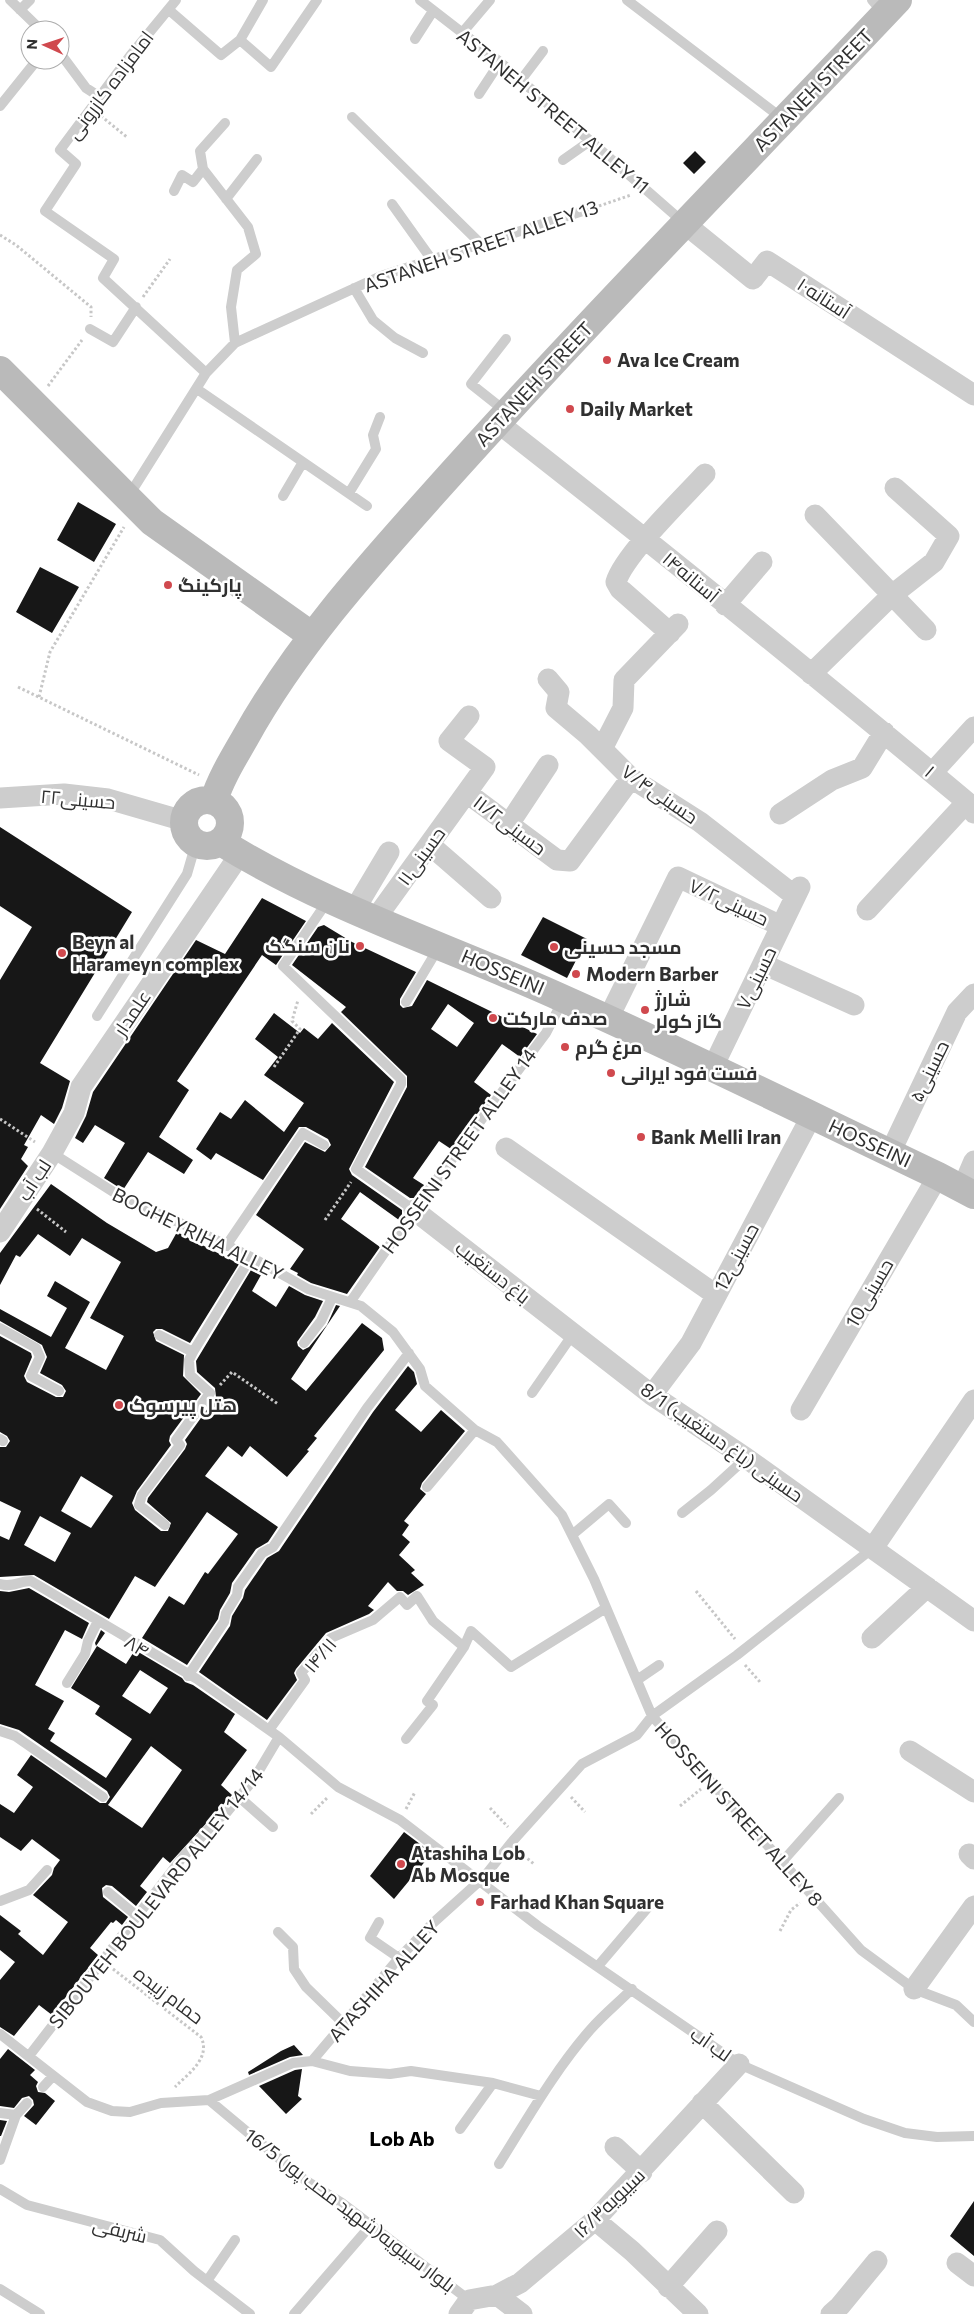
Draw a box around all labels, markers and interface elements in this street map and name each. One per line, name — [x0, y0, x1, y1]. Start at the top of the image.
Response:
north arrow — [20, 20, 70, 70]
street label: ASTANEH STREET ALLEY 11 — [453, 23, 654, 198]
street label: ASTANEH STREET — [748, 24, 877, 156]
street label: امامزاده کازرونی — [61, 26, 159, 144]
text: N — [23, 39, 40, 50]
street label: ASTANEH STREET ALLEY 13 — [361, 195, 601, 297]
street label: آستانه۱۰ — [793, 272, 855, 323]
street label: ASTANEH STREET — [470, 317, 597, 451]
place label: Ava Ice Cream — [617, 348, 739, 371]
marker: Ava Ice Cream — [601, 354, 613, 366]
place label: Daily Market — [580, 397, 693, 420]
marker: Daily Market — [564, 403, 576, 415]
street label: آستانه۱۴ — [658, 546, 724, 607]
place label: پارکینگ — [178, 573, 242, 599]
marker: پارکینگ — [162, 579, 174, 591]
street label: حسینی۷/۴ — [617, 759, 703, 829]
street label: ۱ — [921, 760, 940, 781]
street label: حسینی۲۲ — [40, 784, 116, 814]
street label: حسینی۱۱/۲ — [469, 790, 551, 860]
street label: حسینی۱۱ — [392, 822, 450, 890]
street label: حسینی۷/۲ — [685, 873, 773, 931]
place label: Beyn al Harameyn complex — [72, 930, 240, 975]
place label: نان سنگک — [265, 934, 350, 958]
place label: مسجد حسینی — [564, 935, 682, 959]
marker: نان سنگک — [354, 940, 366, 952]
marker: مسجد حسینی — [548, 941, 560, 953]
street label: حسینی۷ — [731, 943, 781, 1013]
street label: HOSSEINI — [458, 944, 548, 999]
marker: Beyn al Harameyn complex — [56, 947, 68, 959]
place label: Modern Barber — [586, 962, 719, 985]
marker: Modern Barber — [570, 968, 582, 980]
street label: علمدار — [107, 985, 156, 1041]
place label: شارژ گاز کولر — [654, 987, 722, 1034]
marker: شارژ گاز کولر — [639, 1004, 651, 1016]
place label: صدف مارکت — [503, 1006, 608, 1030]
marker: صدف مارکت — [487, 1012, 499, 1024]
place label: مرغ گرم — [575, 1035, 642, 1061]
street label: حسینی۵ — [904, 1036, 954, 1106]
marker: مرغ گرم — [559, 1041, 571, 1053]
street label: HOSSEINI STREET ALLEY 14 — [376, 1044, 541, 1258]
place label: فست فود ایرانی — [621, 1061, 757, 1085]
marker: فست فود ایرانی — [605, 1067, 617, 1079]
street label: HOSSEINI — [825, 1113, 915, 1172]
place label: Bank Melli Iran — [651, 1125, 781, 1148]
marker: Bank Melli Iran — [635, 1131, 647, 1143]
street label: لب آب — [12, 1155, 55, 1205]
street label: BOGHEYRIHA ALLEY — [109, 1182, 287, 1285]
street label: حسینی12 — [708, 1219, 764, 1295]
street label: باغ دستغیب — [450, 1235, 535, 1310]
street label: حسینی10 — [840, 1254, 898, 1332]
street label: 8/1 حسینی (باغ دستغیب) — [635, 1377, 808, 1509]
place label: هتل پیرسوک — [129, 1393, 237, 1419]
marker: هتل پیرسوک — [113, 1399, 125, 1411]
street label: ۸۴ — [121, 1629, 154, 1662]
street label: ۱۴/۱۱ — [298, 1632, 341, 1677]
street label: HOSSEINI STREET ALLEY 8 — [651, 1717, 828, 1910]
street label: SIBOUYEH BOULEVARD ALLEY 14/14 — [43, 1763, 268, 2032]
place label: Atashiha Lob Ab Mosque — [411, 1841, 525, 1886]
marker: Atashiha Lob Ab Mosque — [395, 1858, 407, 1870]
place label: Farhad Khan Square — [490, 1890, 664, 1913]
marker: Farhad Khan Square — [474, 1896, 486, 1908]
street label: ATASHIHA ALLEY — [323, 1915, 444, 2046]
street label: حمام زبیده — [128, 1961, 209, 2031]
street label: لب آب — [686, 2021, 736, 2066]
street label: 16/5 بلوار سیبویه(شهید محب پور) — [239, 2123, 460, 2298]
district label: Lob Ab — [369, 2126, 435, 2150]
street label: سیبویه۱۶/۳ — [568, 2163, 650, 2243]
street label: شریفی — [90, 2212, 150, 2248]

